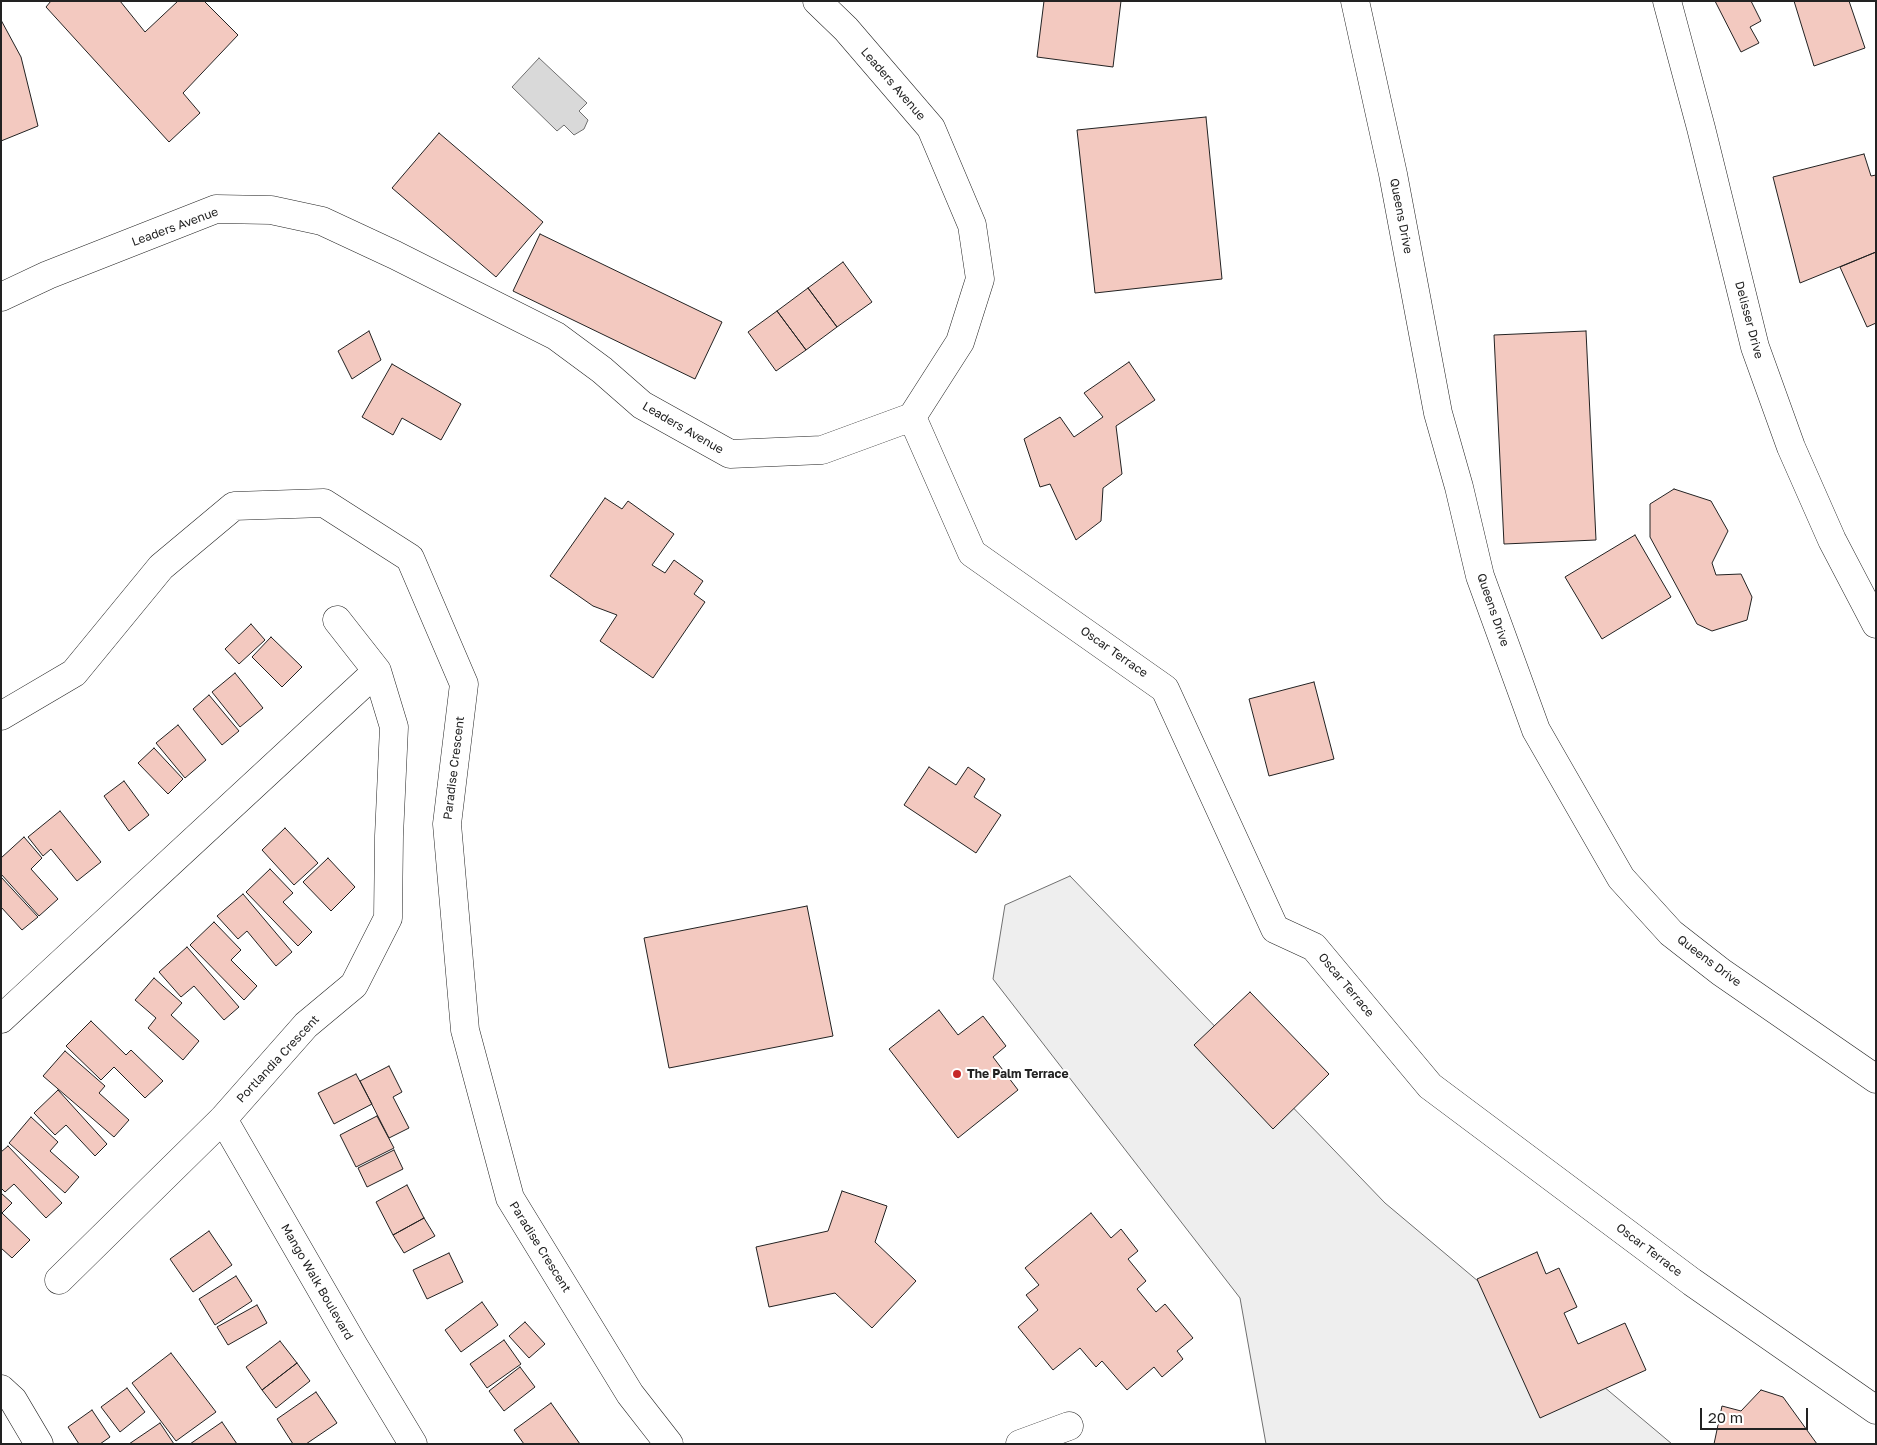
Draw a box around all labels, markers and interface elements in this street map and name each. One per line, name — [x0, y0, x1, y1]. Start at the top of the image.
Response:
street label: Leaders Avenue — [858, 45, 928, 123]
street label: Queens Drive — [1387, 177, 1415, 255]
street label: Leaders Avenue — [130, 205, 220, 249]
street label: Delisser Drive — [1732, 280, 1766, 360]
street label: Leaders Avenue — [640, 399, 726, 457]
street label: Queens Drive — [1474, 571, 1512, 649]
street label: Oscar Terrace — [1077, 623, 1151, 681]
street label: Paradise Crescent — [440, 715, 468, 821]
street label: Queens Drive — [1674, 932, 1744, 990]
street label: Oscar Terrace — [1315, 950, 1377, 1020]
street label: Portlandia Crescent — [234, 1012, 322, 1106]
place label: The Palm Terrace — [967, 1067, 1069, 1081]
marker: The Palm Terrace — [951, 1068, 963, 1080]
street label: Paradise Crescent — [506, 1199, 574, 1295]
street label: Oscar Terrace — [1613, 1220, 1685, 1280]
street label: Mango Walk Boulevard — [278, 1221, 356, 1343]
scale bar — [1702, 1398, 1810, 1430]
text: 20 m — [1708, 1408, 1743, 1426]

